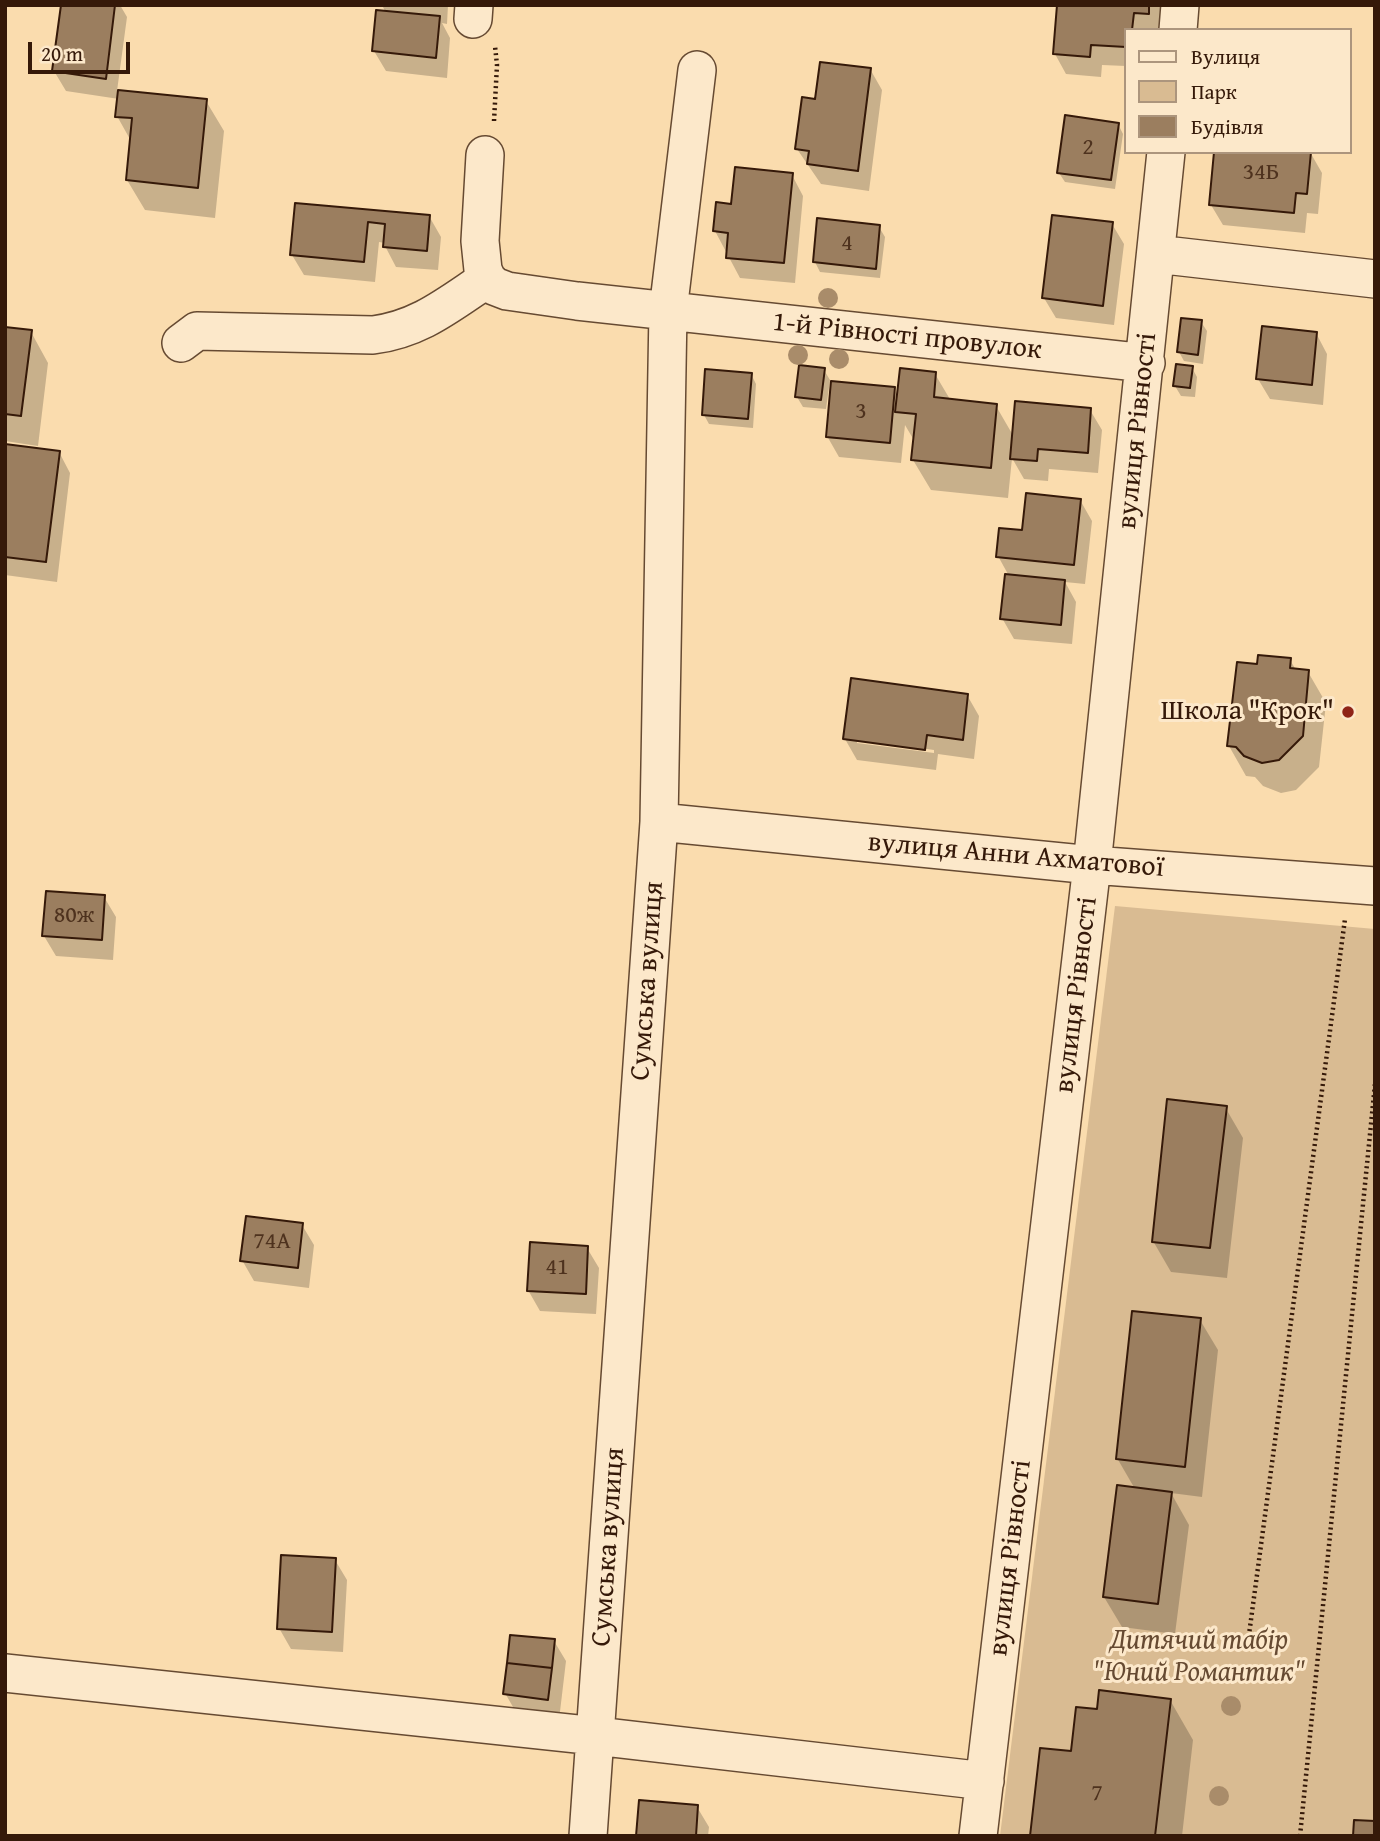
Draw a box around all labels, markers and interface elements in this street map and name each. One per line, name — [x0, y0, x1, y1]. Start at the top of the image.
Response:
scale bar — [32, 28, 133, 72]
legend — [1124, 28, 1352, 154]
text: 20 m — [41, 38, 83, 69]
text: Вулиця — [1191, 41, 1260, 72]
text: Парк — [1191, 76, 1237, 107]
text: Будівля — [1191, 111, 1263, 142]
house number: 2 — [1082, 134, 1094, 162]
house number: 34Б — [1243, 159, 1279, 187]
house number: 4 — [841, 230, 853, 258]
street label: 1-й Рівності провулок — [771, 306, 1043, 368]
street label: вулиця Рівності — [1111, 331, 1165, 531]
house number: 3 — [855, 398, 867, 426]
place label: Школа "Крок" — [1161, 695, 1334, 729]
marker: Школа "Крок" — [1340, 704, 1356, 720]
street label: вулиця Анни Ахматової — [866, 826, 1166, 886]
street label: Сумська вулиця — [624, 880, 672, 1082]
street label: вулиця Рівності — [1048, 895, 1106, 1095]
house number: 80ж — [54, 902, 94, 930]
house number: 74А — [253, 1228, 291, 1256]
house number: 41 — [545, 1254, 569, 1282]
street label: Сумська вулиця — [585, 1446, 633, 1648]
street label: вулиця Рівності — [982, 1458, 1040, 1658]
park label: Дитячий табір "Юний Романтик" — [1093, 1624, 1305, 1690]
house number: 7 — [1091, 1780, 1103, 1808]

